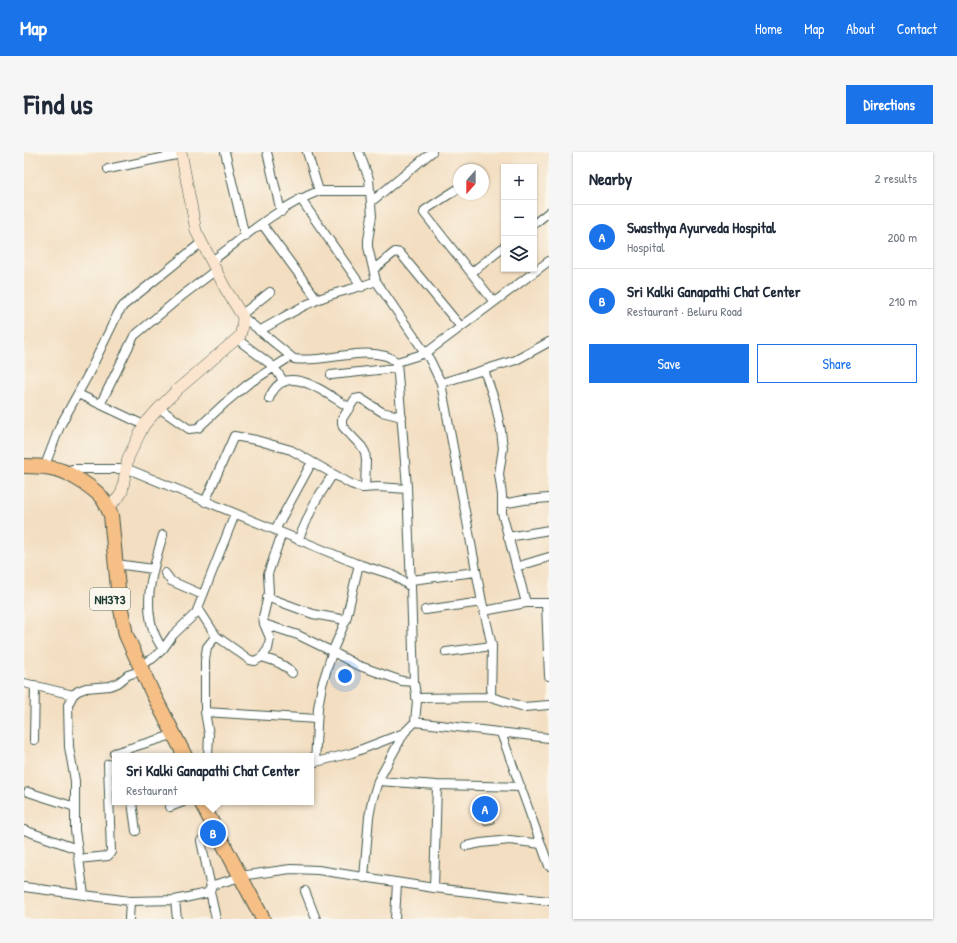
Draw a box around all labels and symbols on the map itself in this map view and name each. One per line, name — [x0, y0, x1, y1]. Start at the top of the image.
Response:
north arrow — [453, 164, 489, 200]
road number: NH373 — [90, 588, 130, 610]
your location — [335, 666, 355, 686]
pin: A — [472, 794, 498, 824]
pin: B — [200, 818, 226, 848]

